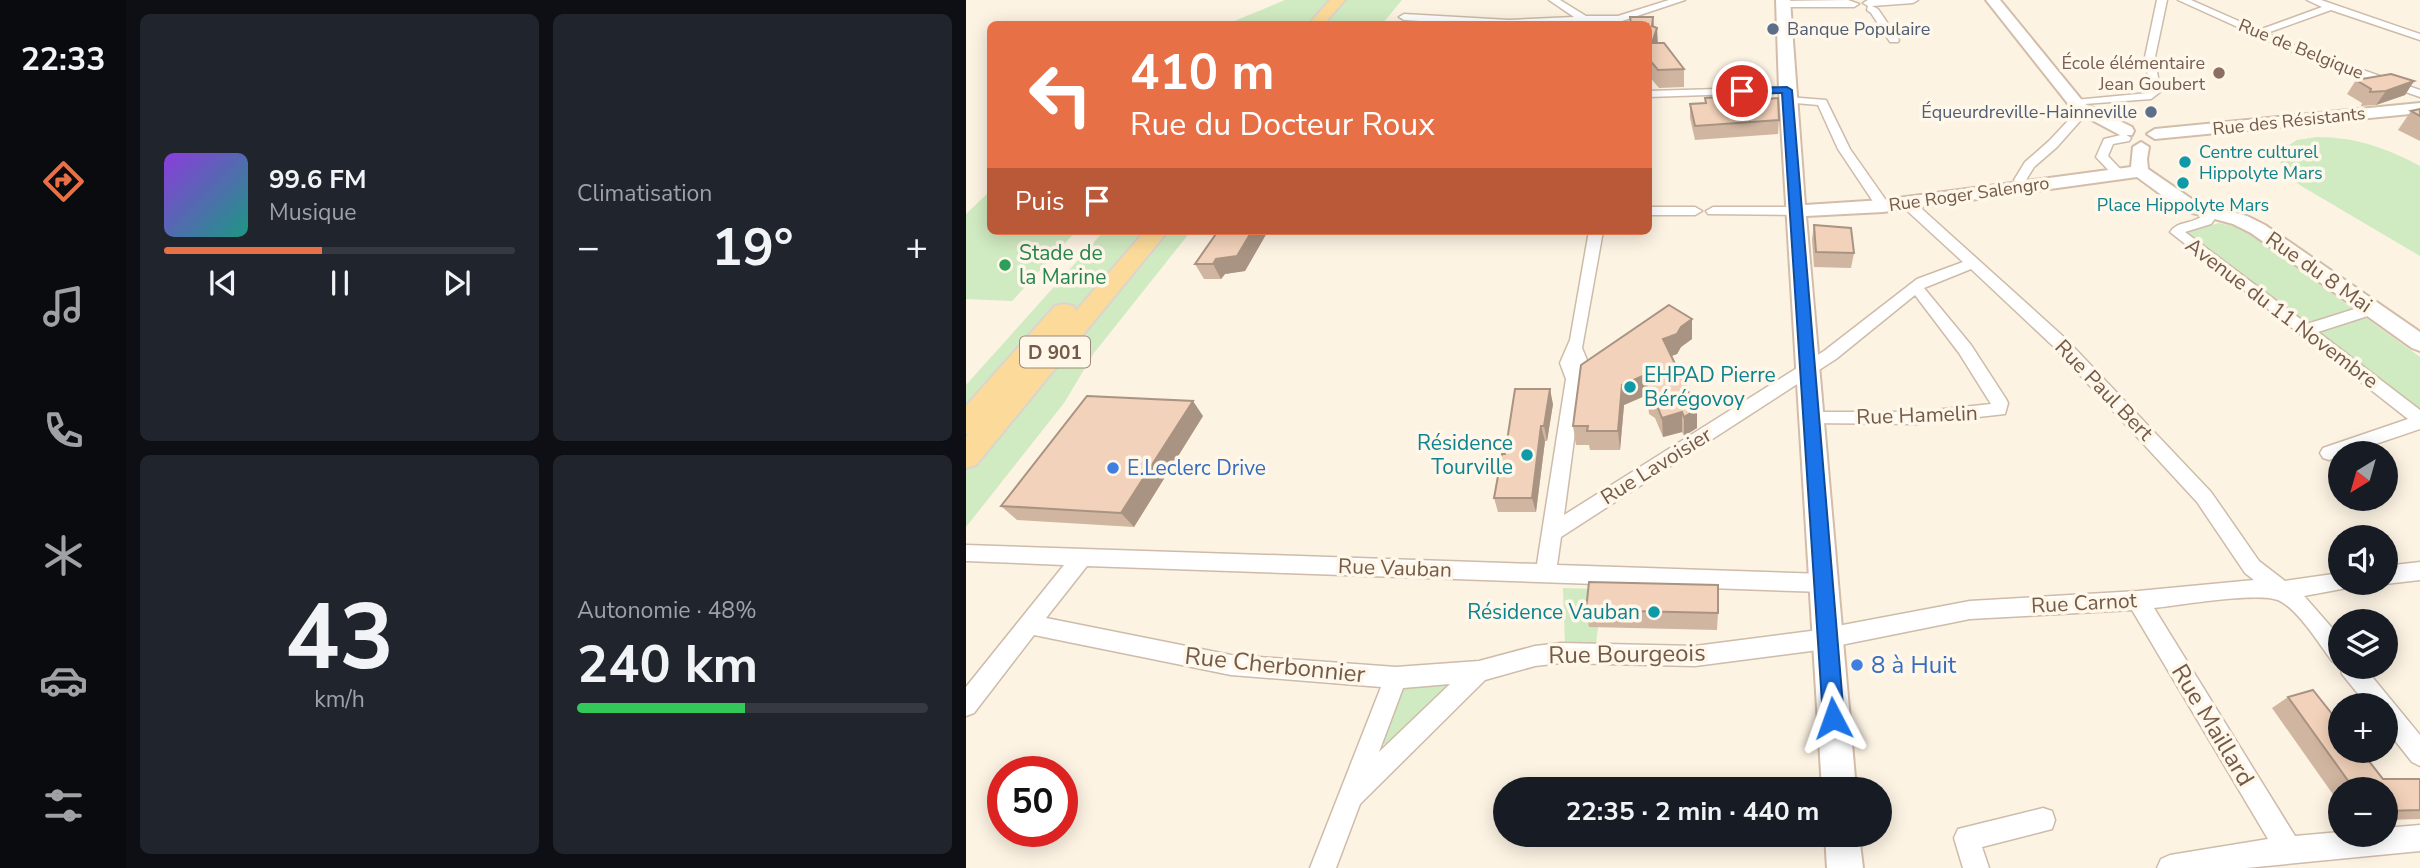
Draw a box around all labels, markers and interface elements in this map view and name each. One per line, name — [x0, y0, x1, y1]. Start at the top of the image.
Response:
street label: Rue de Belgique — [2235, 13, 2367, 85]
place label: Banque Populaire — [1787, 17, 1930, 41]
marker: Banque Populaire — [1765, 21, 1781, 37]
text: 22:33 — [21, 38, 105, 81]
text: 410 m — [1130, 39, 1274, 106]
icon: left — [1015, 49, 1106, 140]
place label: École élémentaire Jean Goubert — [2061, 51, 2206, 96]
pin — [1712, 61, 1772, 121]
marker: École élémentaire Jean Goubert — [2211, 65, 2227, 81]
icon: arrive — [1723, 72, 1761, 110]
place label: Équeurdreville-Hainneville — [1921, 100, 2137, 124]
street label: Rue des Résistants — [2211, 101, 2367, 141]
text: Rue du Docteur Roux — [1130, 103, 1435, 146]
marker: Équeurdreville-Hainneville — [2143, 104, 2159, 120]
place label: Centre culturel Hippolyte Mars — [2199, 140, 2323, 185]
marker: Centre culturel Hippolyte Mars — [2177, 154, 2193, 170]
icon: directions — [39, 157, 88, 206]
text: 99.6 FM — [269, 162, 366, 197]
street label: Rue Roger Salengro — [1887, 171, 2051, 217]
marker: Place Hippolyte Mars — [2175, 175, 2191, 191]
text: Climatisation — [577, 178, 712, 209]
icon: arrive — [1078, 182, 1116, 220]
text: Puis — [1015, 184, 1064, 219]
place label: Place Hippolyte Mars — [2097, 193, 2269, 217]
text: Musique — [269, 197, 357, 228]
text: 19° — [711, 212, 794, 283]
text: − — [577, 222, 600, 273]
text: + — [905, 222, 928, 273]
street label: Rue du 8 Mai — [2260, 225, 2378, 319]
street label: Avenue du 11 Novembre — [2180, 231, 2384, 395]
place label: Stade de la Marine — [1019, 239, 1106, 291]
marker: Stade de la Marine — [997, 257, 1013, 273]
icon: previous — [204, 264, 242, 302]
icon: pause — [321, 264, 359, 302]
icon: next — [438, 264, 476, 302]
icon: music — [39, 282, 88, 331]
street label: Rue Paul Bert — [2049, 333, 2160, 447]
road number: D 901 — [1020, 336, 1090, 368]
place label: EHPAD Pierre Bérégovoy — [1644, 361, 1776, 413]
marker: EHPAD Pierre Bérégovoy — [1622, 379, 1638, 395]
street label: Rue Hamelin — [1856, 399, 1978, 431]
icon: phone — [39, 406, 88, 455]
street label: Rue Lavoisier — [1595, 421, 1717, 511]
place label: Résidence Tourville — [1417, 429, 1513, 481]
north arrow — [2328, 441, 2398, 511]
map controls — [2328, 441, 2398, 847]
marker: Résidence Tourville — [1519, 447, 1535, 463]
place label: E.Leclerc Drive — [1127, 454, 1266, 482]
marker: E.Leclerc Drive — [1105, 460, 1121, 476]
button: sound — [2328, 525, 2398, 595]
icon: climate — [39, 531, 88, 580]
street label: Rue Vauban — [1338, 552, 1452, 584]
text: 43 — [285, 576, 394, 700]
street label: Rue Carnot — [2030, 586, 2138, 620]
text: Autonomie · 48% — [577, 595, 757, 626]
place label: Résidence Vauban — [1467, 598, 1640, 626]
marker: Résidence Vauban — [1646, 604, 1662, 620]
button: layers — [2328, 609, 2398, 679]
text: 240 km — [577, 629, 758, 700]
street label: Rue Bourgeois — [1548, 637, 1706, 671]
street label: Rue Cherbonnier — [1183, 640, 1367, 690]
place label: 8 à Huit — [1871, 649, 1957, 681]
icon: car — [39, 656, 88, 705]
marker: 8 à Huit — [1849, 657, 1865, 673]
street label: Rue Maillard — [2164, 658, 2262, 792]
position arrow — [1796, 681, 1870, 755]
text: km/h — [314, 684, 365, 715]
button: + — [2328, 693, 2398, 763]
speed limit sign: 50 — [987, 756, 1078, 847]
button: − — [2328, 777, 2398, 847]
icon: filters — [39, 781, 88, 830]
text: 22:35 · 2 min · 440 m — [1566, 794, 1819, 829]

